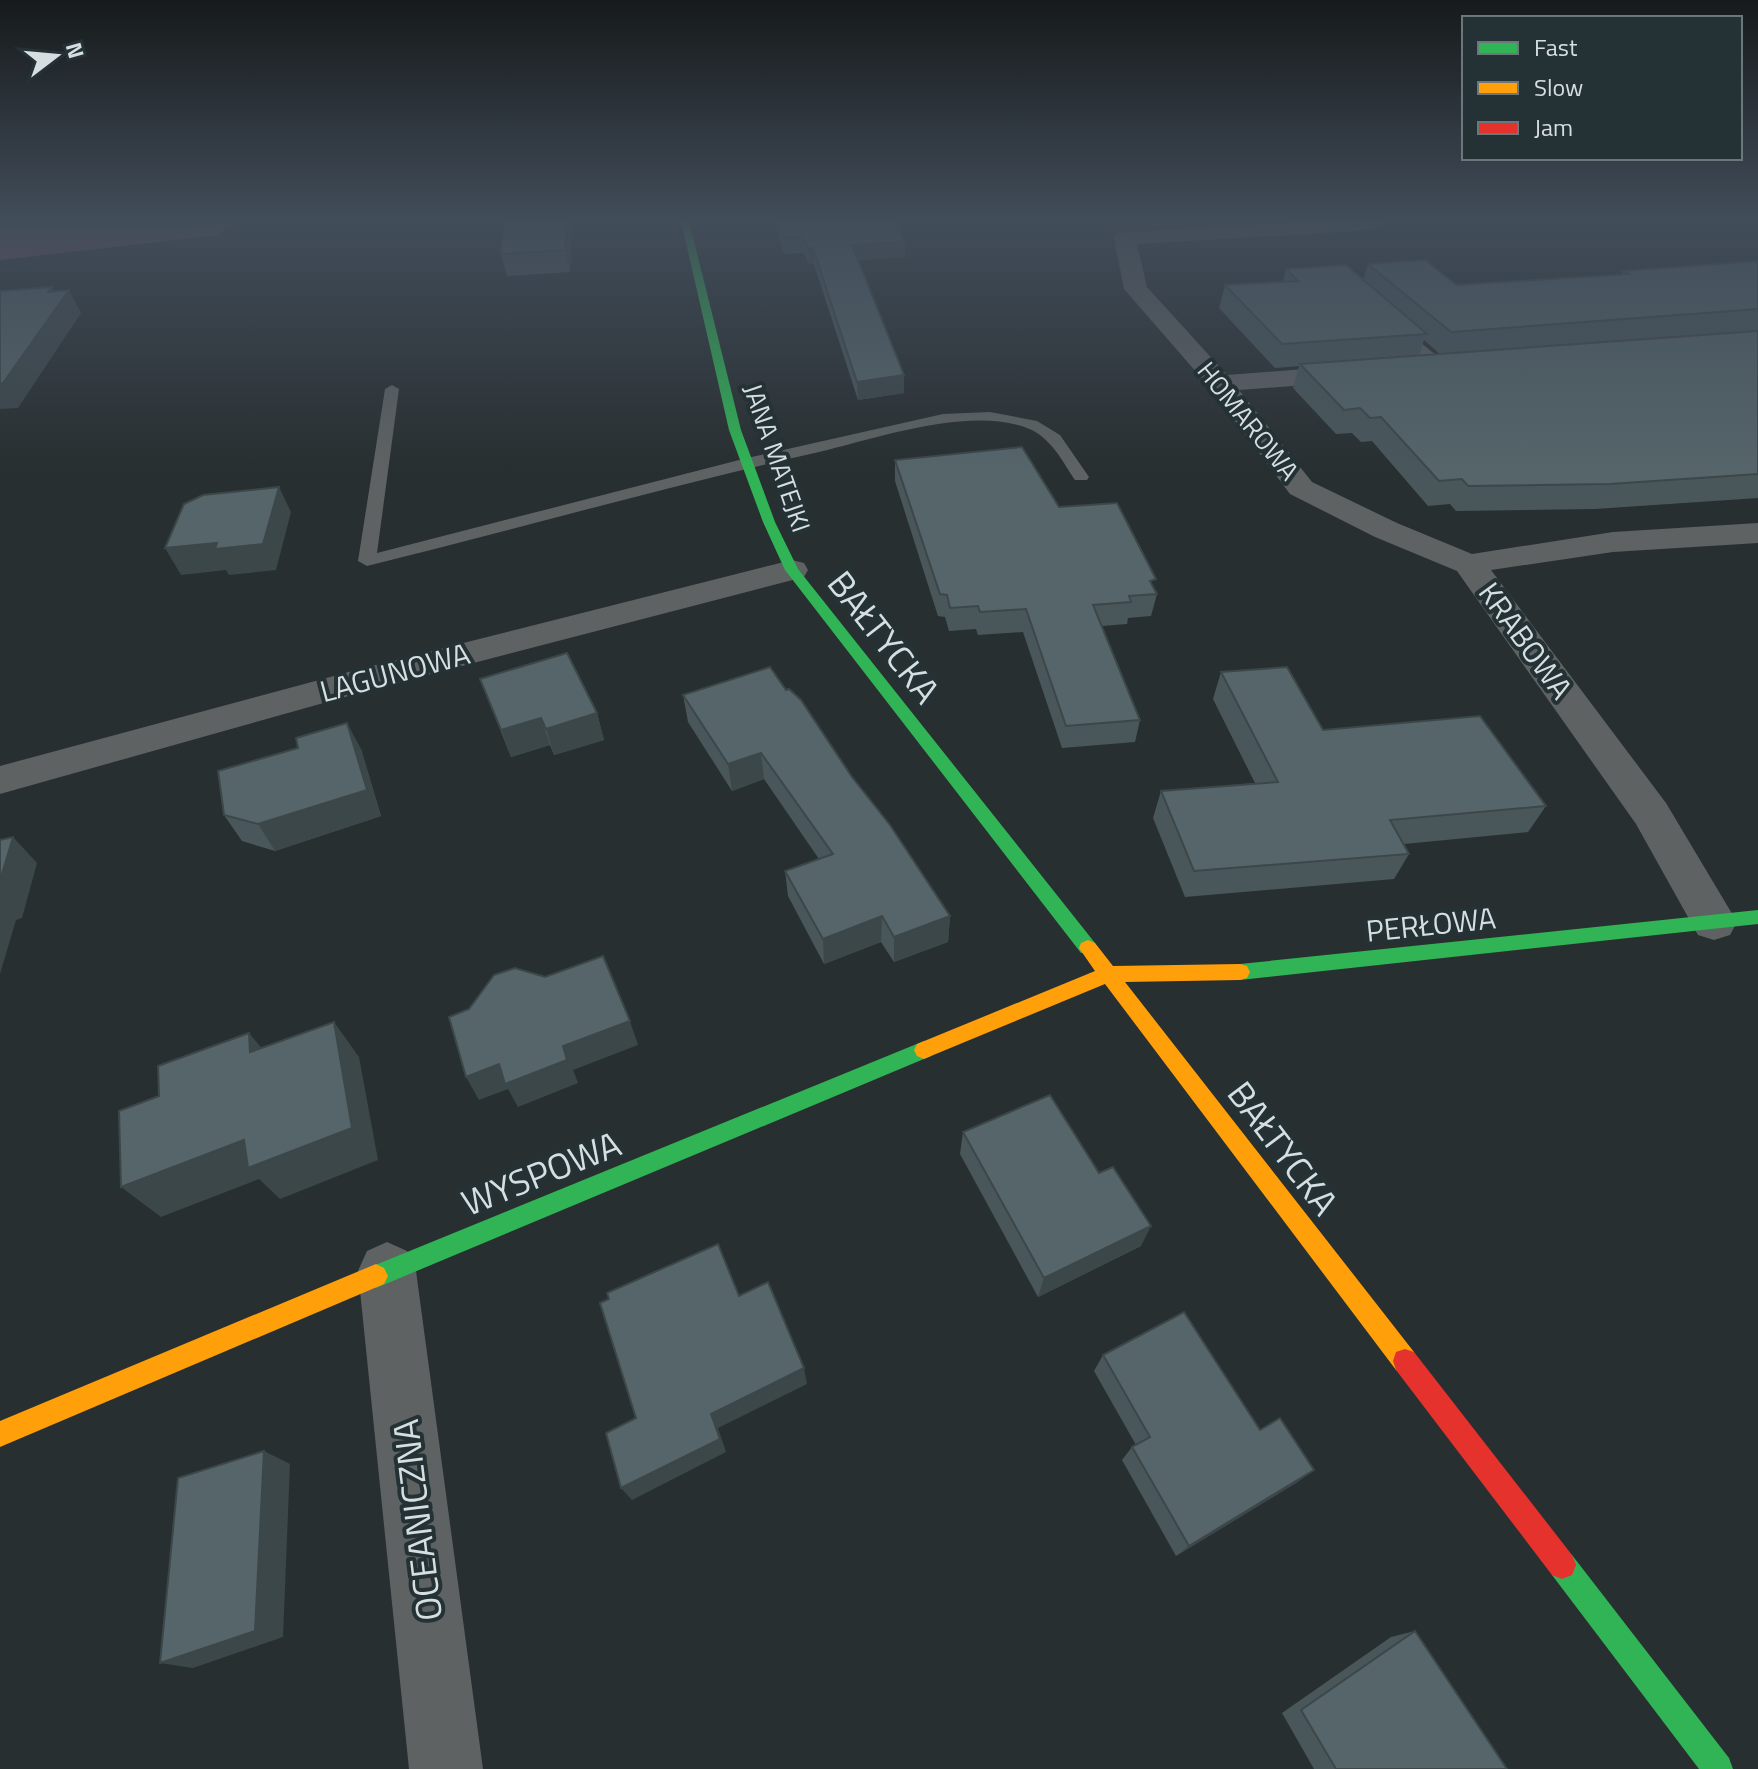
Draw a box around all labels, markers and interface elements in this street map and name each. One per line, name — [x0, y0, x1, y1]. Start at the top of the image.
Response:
north arrow — [16, 16, 96, 96]
legend — [1462, 16, 1742, 160]
text: Fast — [1534, 29, 1578, 65]
text: N — [57, 38, 94, 63]
text: Slow — [1534, 69, 1583, 105]
text: Jam — [1534, 109, 1573, 145]
street label: HOMAROWA — [1188, 353, 1309, 489]
street label: JANA MATEJKI — [734, 378, 821, 537]
street label: BAŁTYCKA — [815, 558, 954, 715]
street label: KRABOWA — [1467, 572, 1584, 709]
street label: LAGUNOWA — [315, 630, 475, 714]
street label: PERŁOWA — [1364, 894, 1498, 954]
street label: BAŁTYCKA — [1214, 1069, 1352, 1227]
street label: WYSPOWA — [453, 1116, 629, 1229]
street label: OCEANICZNA — [377, 1416, 456, 1624]

